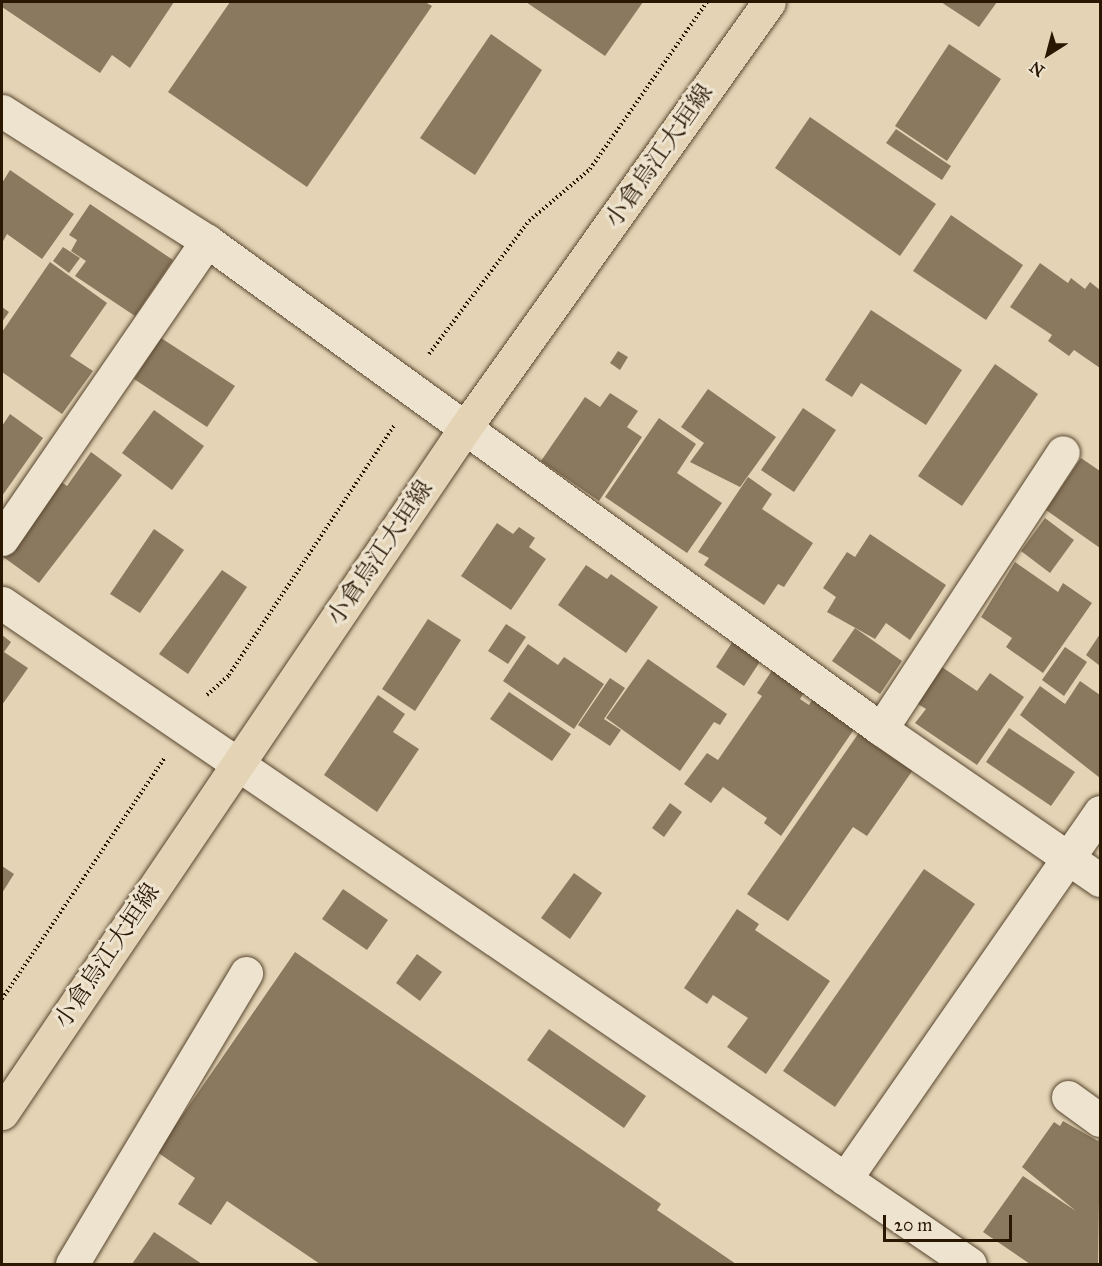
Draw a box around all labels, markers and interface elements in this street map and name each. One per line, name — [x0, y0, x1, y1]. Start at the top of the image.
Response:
north arrow — [1018, 24, 1078, 84]
text: N — [1026, 57, 1048, 81]
street label: 小倉烏江大垣線 — [599, 79, 719, 233]
street label: 小倉烏江大垣線 — [321, 475, 439, 631]
street label: 小倉烏江大垣線 — [48, 878, 166, 1034]
scale bar — [886, 1203, 1015, 1241]
text: 20 m — [894, 1214, 932, 1236]

